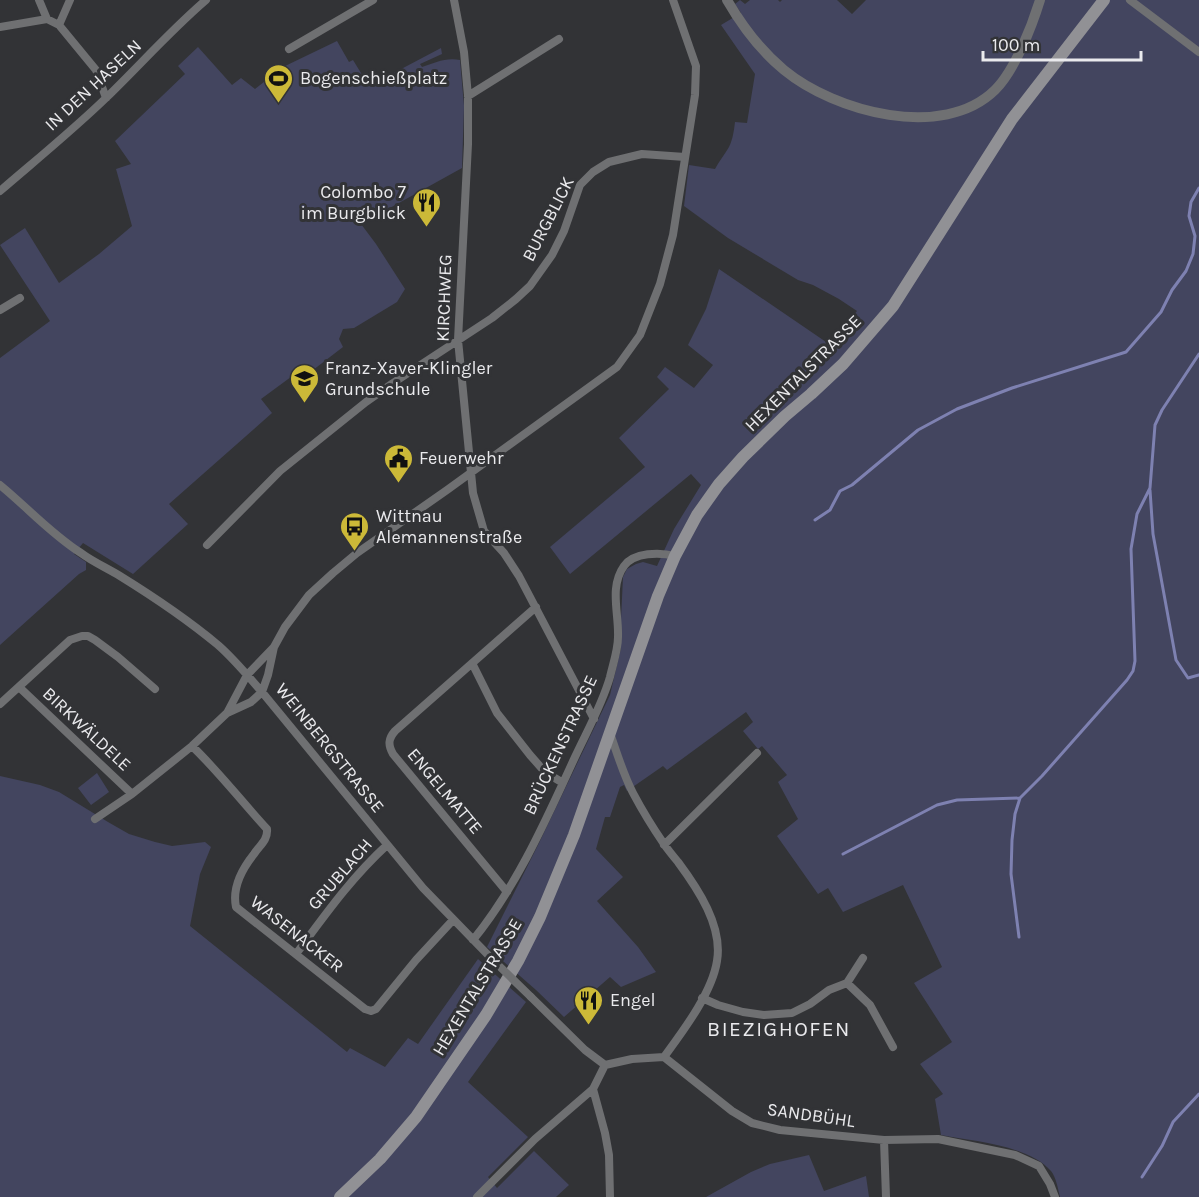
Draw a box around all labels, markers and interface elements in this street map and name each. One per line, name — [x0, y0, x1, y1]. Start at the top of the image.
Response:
scale bar — [983, 24, 1140, 62]
text: 100 m — [992, 34, 1040, 56]
street label: IN DEN HASELN — [40, 35, 146, 135]
sports icon: Bogenschießplatz — [263, 62, 295, 104]
place label: Bogenschießplatz — [300, 67, 447, 89]
street label: BURGBLICK — [517, 173, 579, 265]
place label: Colombo 7 im Burgblick — [301, 181, 407, 224]
restaurant icon: Colombo 7 im Burgblick — [411, 186, 443, 228]
street label: KIRCHWEG — [431, 254, 457, 342]
street label: HEXENTALSTRASSE — [740, 310, 866, 436]
place label: Franz-Xaver-Klingler Grundschule — [325, 357, 493, 400]
school or university icon: Franz-Xaver-Klingler Grundschule — [288, 362, 320, 404]
public building icon: Feuerwehr — [382, 442, 414, 484]
place label: Feuerwehr — [419, 447, 504, 469]
place label: Wittnau Alemannenstraße — [376, 505, 522, 548]
bus stop icon: Wittnau Alemannenstraße — [339, 510, 371, 552]
street label: BRÜCKENSTRASSE — [518, 672, 602, 818]
street label: WEINBERGSTRASSE — [271, 679, 389, 817]
street label: BIRKWÄLDELE — [38, 682, 136, 776]
street label: ENGELMATTE — [403, 744, 487, 838]
street label: GRUBLACH — [303, 834, 377, 914]
street label: WASENACKER — [246, 891, 348, 977]
street label: HEXENTALSTRASSE — [427, 914, 527, 1060]
restaurant icon: Engel — [573, 984, 605, 1026]
place label: Engel — [610, 989, 655, 1011]
district label: BIEZIGHOFEN — [707, 1017, 851, 1041]
street label: SANDBÜHL — [765, 1098, 857, 1132]

